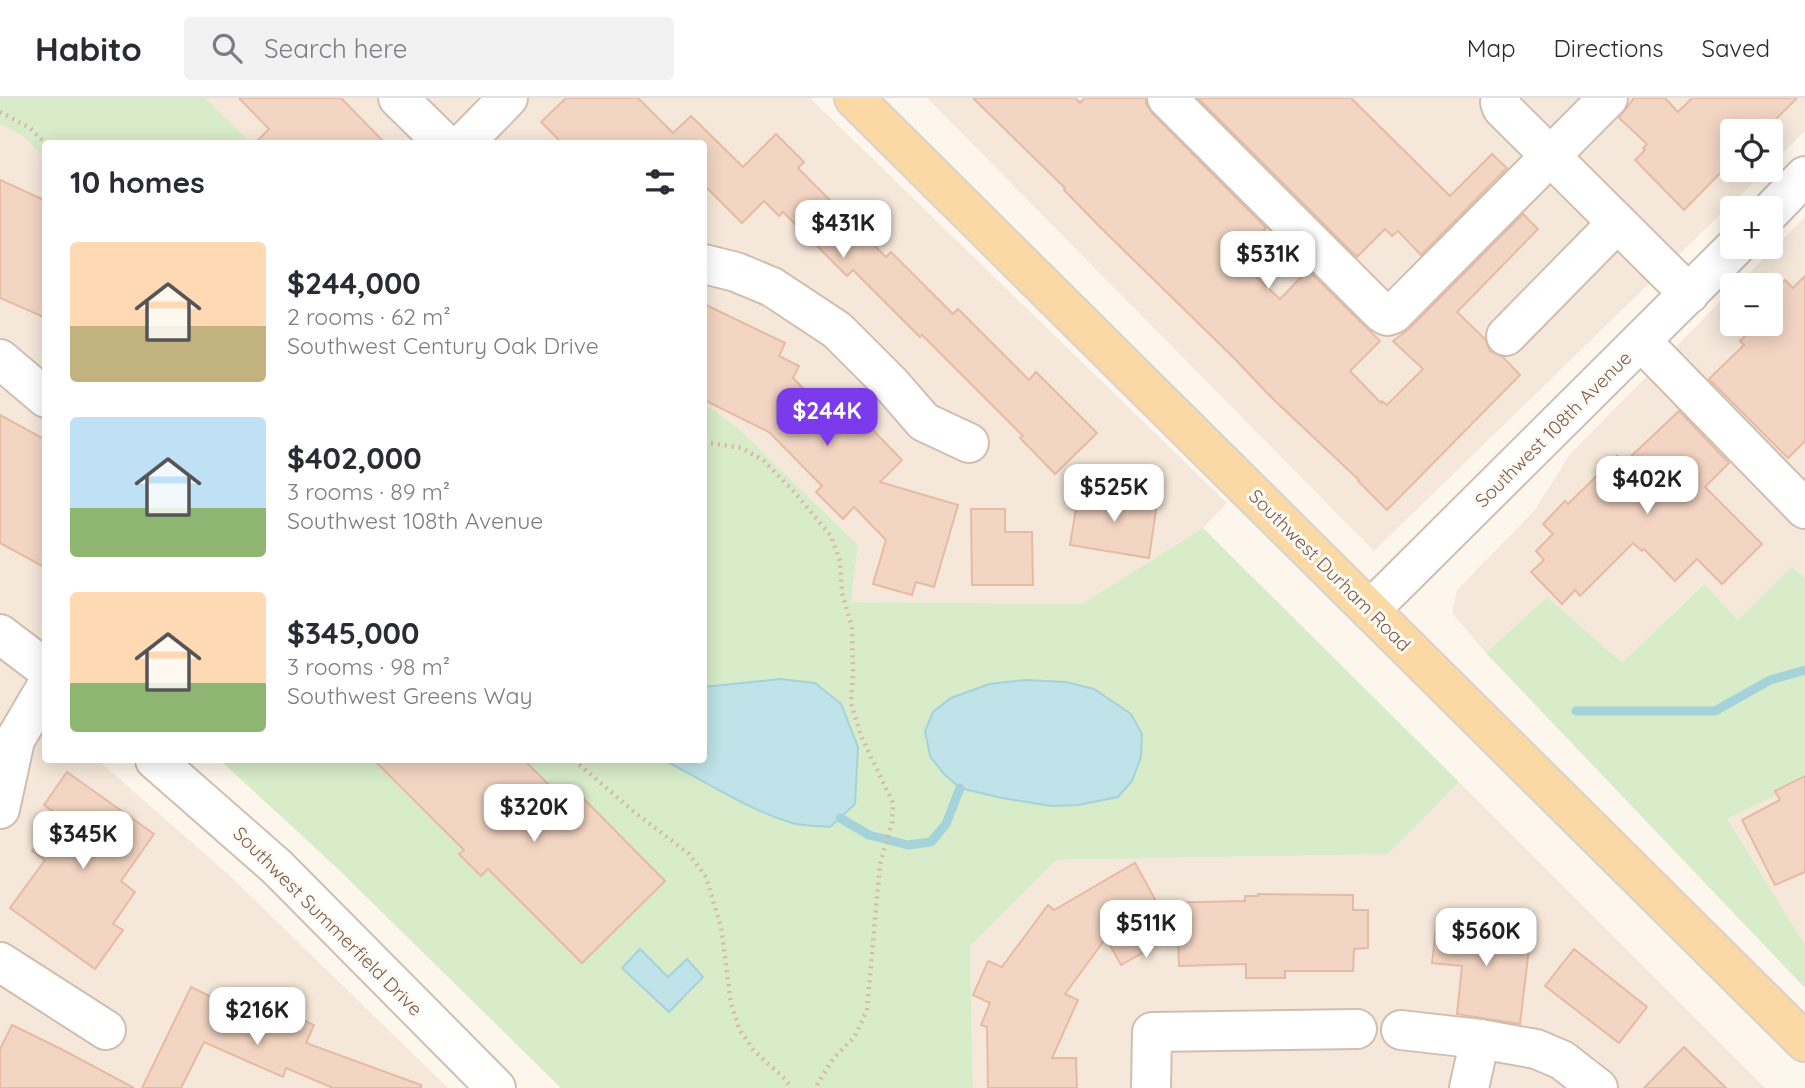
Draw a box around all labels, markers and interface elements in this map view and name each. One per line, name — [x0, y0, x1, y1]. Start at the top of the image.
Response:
search box — [184, 17, 674, 80]
text: Habito — [35, 28, 142, 69]
icon: search — [208, 29, 246, 67]
text: Search here — [264, 32, 407, 65]
text: Map — [1467, 33, 1516, 63]
text: Directions — [1554, 33, 1664, 63]
text: Saved — [1702, 33, 1770, 63]
map controls — [1720, 119, 1783, 336]
button: locate — [1720, 119, 1783, 182]
text: 10 homes — [70, 163, 205, 201]
icon: filters — [641, 163, 679, 201]
button: + — [1720, 196, 1783, 259]
pin: $431K — [794, 200, 892, 260]
text: $431K — [811, 208, 875, 237]
pin: $531K — [1219, 232, 1317, 291]
text: $531K — [1236, 239, 1300, 268]
text: $244,000 — [287, 264, 421, 302]
icon: home — [126, 270, 210, 354]
button: − — [1720, 273, 1783, 336]
text: 2 rooms · 62 m² — [287, 302, 451, 331]
text: Southwest Century Oak Drive — [287, 331, 599, 360]
street label: Southwest 108th Avenue — [1470, 346, 1636, 512]
pin: $244K — [778, 388, 876, 448]
text: $244K — [793, 396, 861, 425]
text: $402,000 — [287, 439, 422, 477]
icon: home — [126, 445, 210, 529]
pin: $402K — [1598, 456, 1696, 516]
pin: $525K — [1065, 464, 1163, 524]
text: $402K — [1612, 464, 1682, 493]
text: $525K — [1080, 472, 1148, 501]
text: 3 rooms · 89 m² — [287, 477, 450, 506]
street label: Southwest Durham Road — [1244, 484, 1416, 656]
text: Southwest 108th Avenue — [287, 506, 543, 535]
text: $345,000 — [287, 614, 419, 652]
icon: home — [126, 620, 210, 704]
text: 3 rooms · 98 m² — [287, 652, 450, 681]
text: Southwest Greens Way — [287, 681, 533, 710]
pin: $320K — [485, 784, 583, 844]
text: $320K — [500, 792, 568, 821]
pin: $345K — [34, 812, 132, 871]
text: $345K — [49, 819, 117, 848]
street label: Southwest Summerfield Drive — [228, 821, 428, 1021]
pin: $511K — [1097, 900, 1195, 960]
text: $511K — [1116, 908, 1176, 937]
pin: $560K — [1437, 908, 1535, 968]
text: $560K — [1452, 916, 1520, 945]
pin: $216K — [208, 988, 306, 1047]
text: $216K — [225, 995, 289, 1024]

